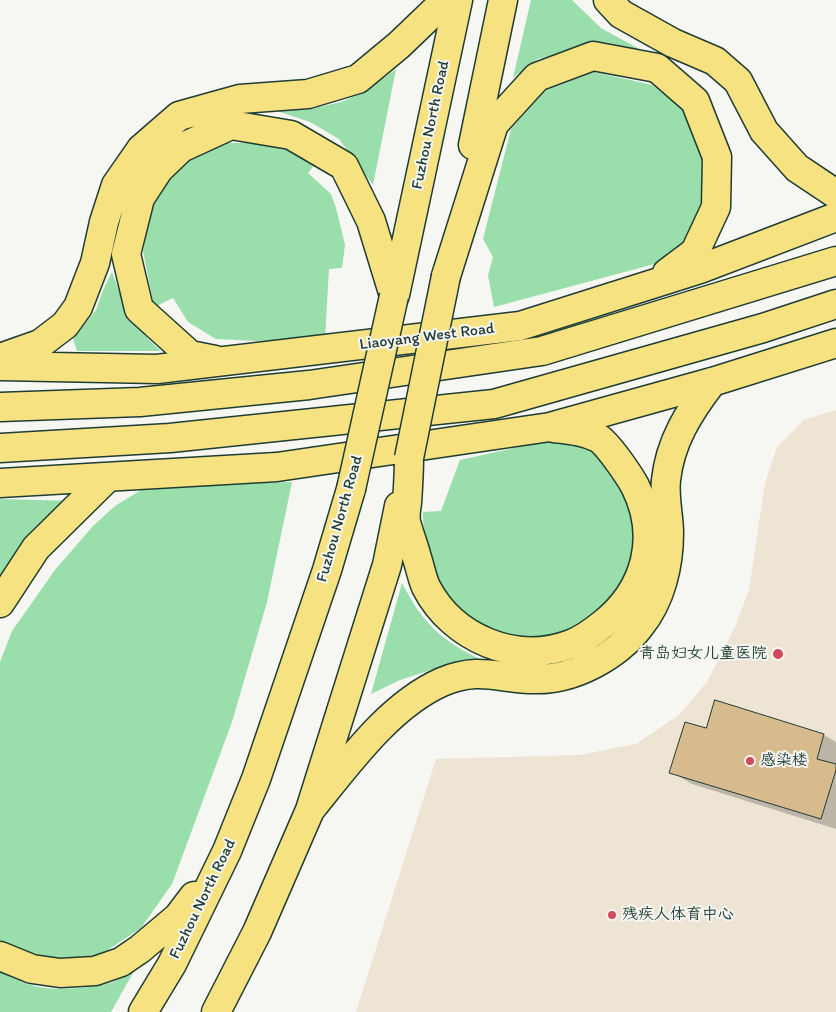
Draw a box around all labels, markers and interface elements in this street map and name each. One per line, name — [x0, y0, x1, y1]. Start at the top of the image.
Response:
street label: Fuzhou North Road — [408, 59, 454, 191]
street label: Liaoyang West Road — [358, 319, 496, 355]
street label: Fuzhou North Road — [313, 453, 367, 585]
place label: 青岛妇女儿童医院 — [639, 644, 767, 664]
marker: 青岛妇女儿童医院 — [771, 647, 785, 661]
place label: 感染楼 — [760, 751, 808, 771]
marker: 感染楼 — [744, 755, 756, 767]
street label: Fuzhou North Road — [166, 836, 240, 962]
place label: 残疾人体育中心 — [622, 905, 734, 925]
marker: 残疾人体育中心 — [606, 909, 618, 921]

